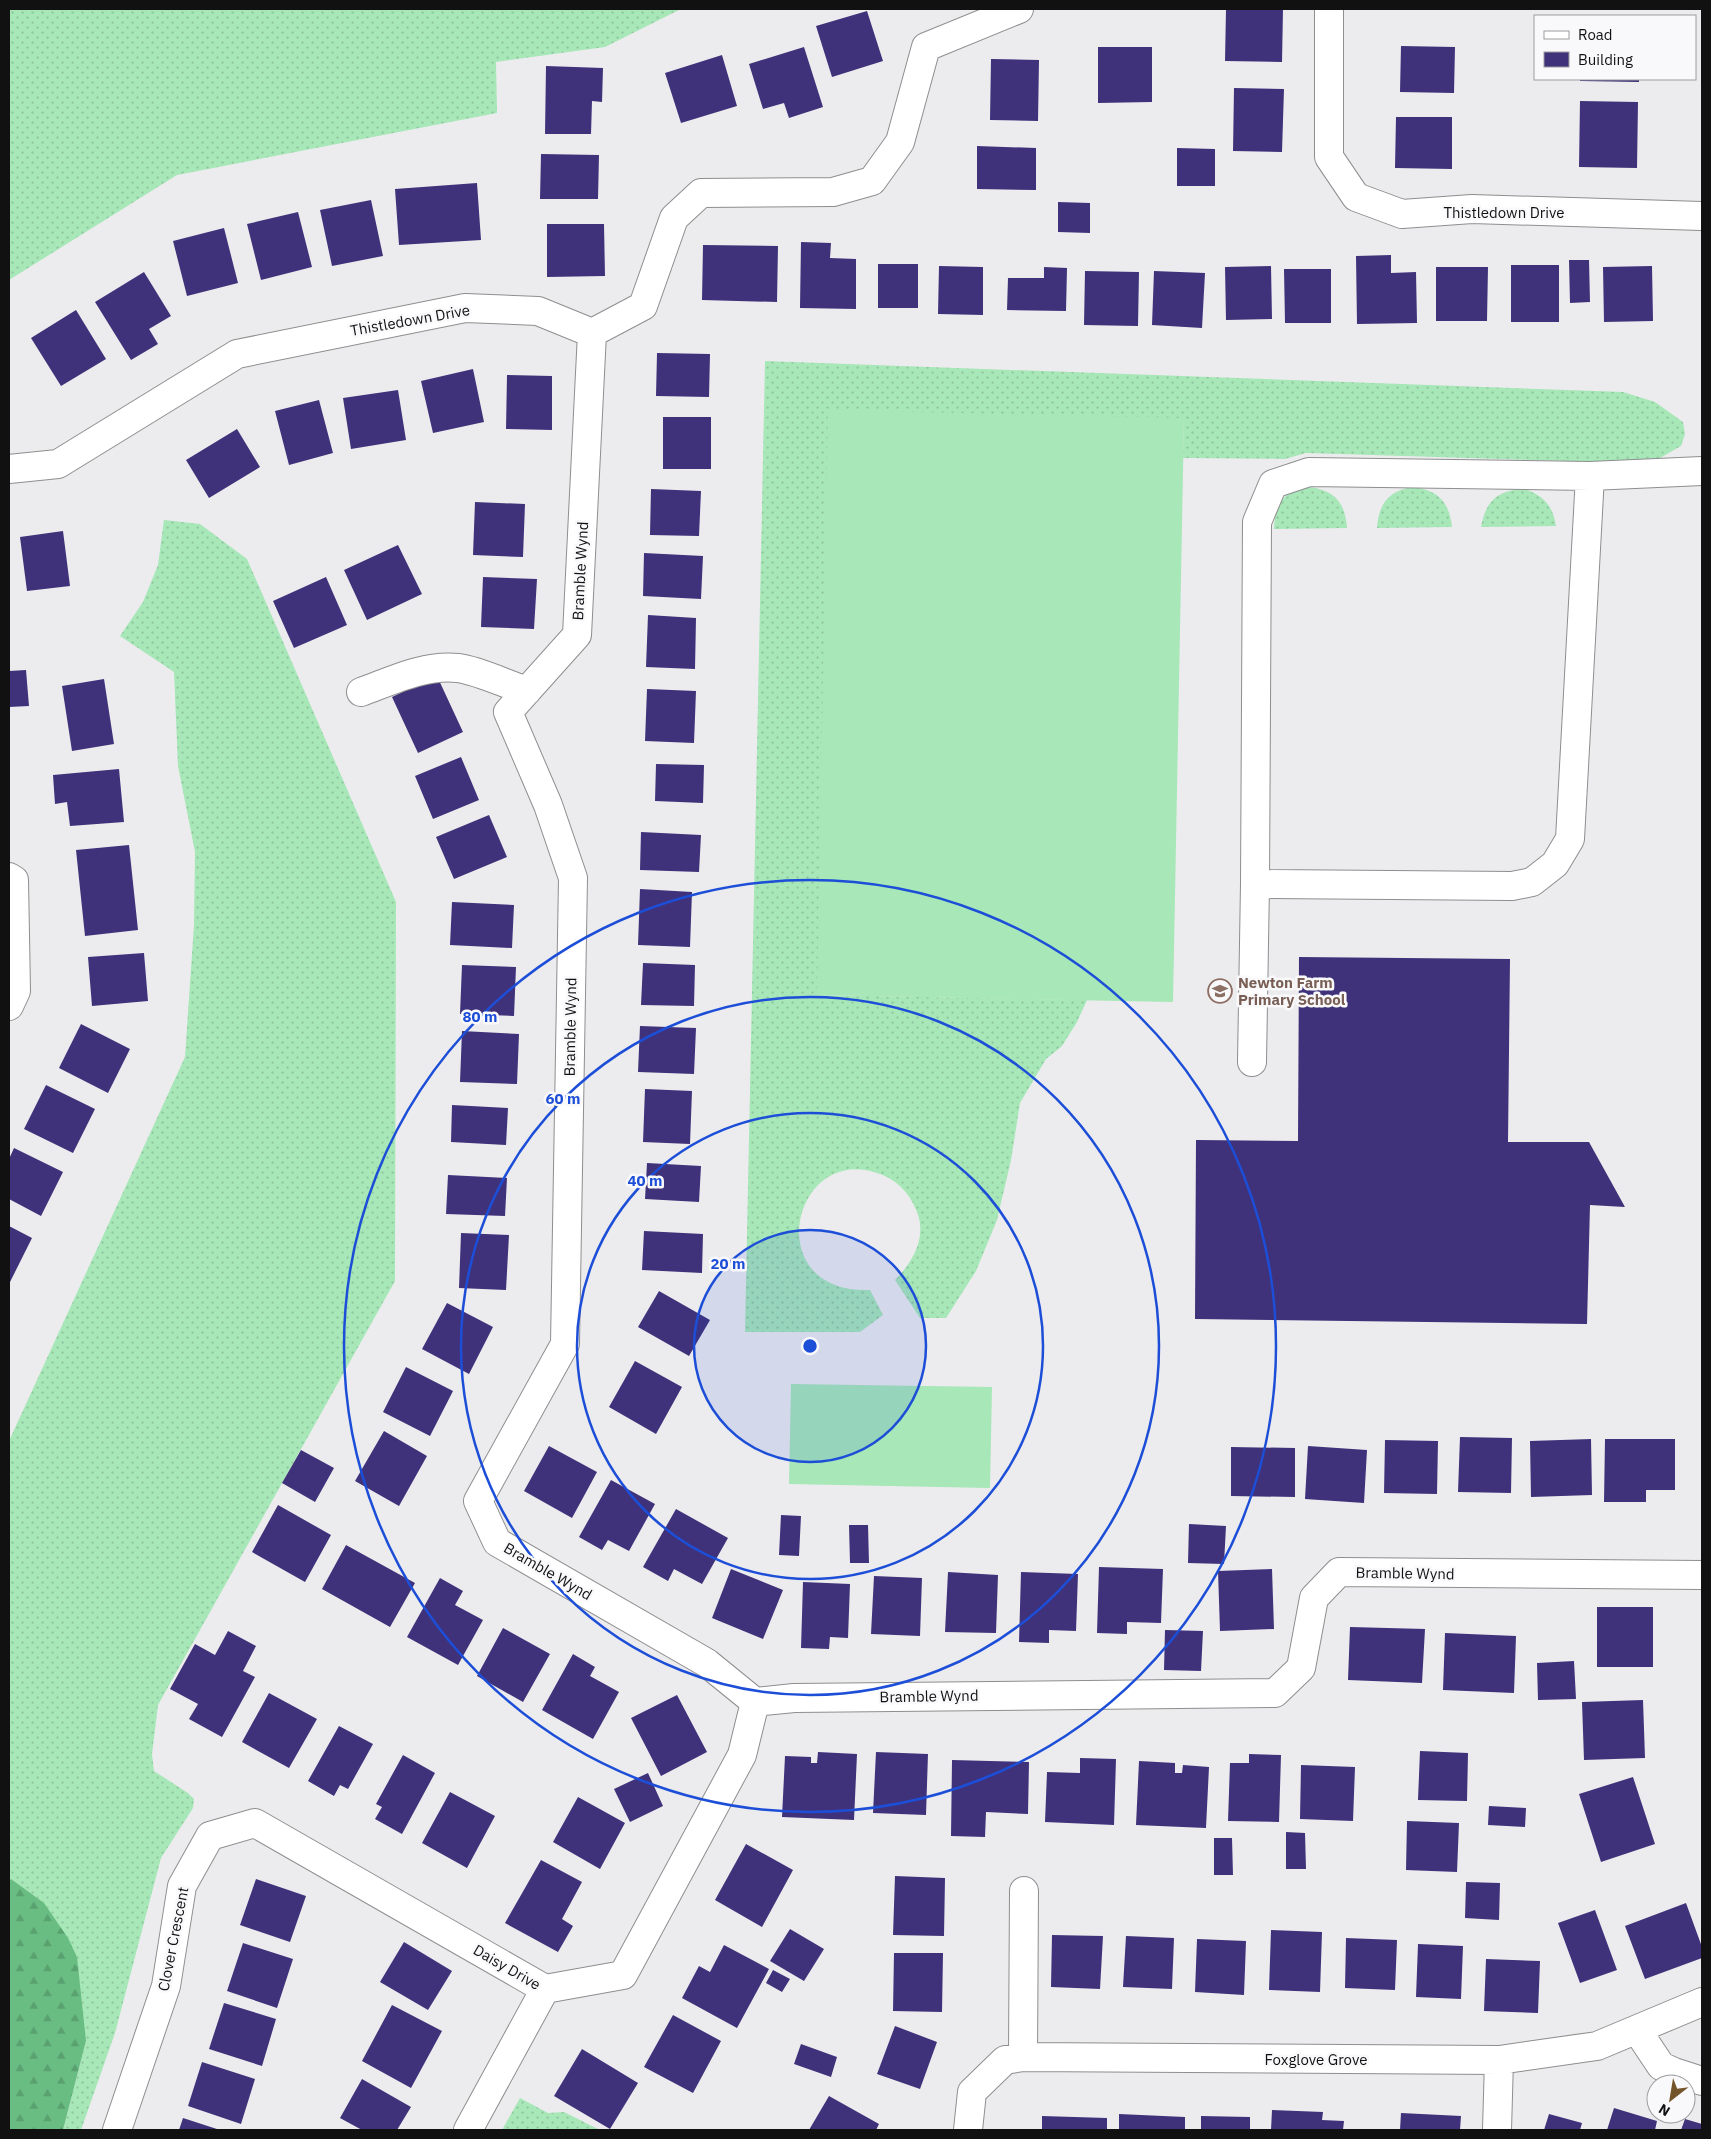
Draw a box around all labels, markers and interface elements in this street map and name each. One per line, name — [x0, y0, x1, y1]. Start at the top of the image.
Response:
legend — [1534, 15, 1696, 80]
text: Road — [1578, 25, 1613, 44]
text: Building — [1578, 50, 1633, 69]
street label: Thistledown Drive — [1443, 203, 1565, 222]
street label: Thistledown Drive — [349, 300, 471, 340]
street label: Bramble Wynd — [568, 521, 592, 621]
place label: Newton Farm Primary School — [1238, 973, 1346, 1009]
street label: Bramble Wynd — [560, 977, 580, 1077]
school or university icon: Newton Farm Primary School — [1207, 978, 1233, 1004]
text: 80 m — [463, 1007, 497, 1026]
text: 60 m — [546, 1089, 580, 1108]
text: 40 m — [628, 1171, 662, 1190]
text: 20 m — [711, 1254, 745, 1273]
centre of rings — [801, 1337, 819, 1355]
street label: Bramble Wynd — [500, 1538, 596, 1604]
street label: Bramble Wynd — [1355, 1563, 1455, 1583]
street label: Bramble Wynd — [879, 1686, 979, 1706]
street label: Clover Crescent — [154, 1885, 192, 1993]
street label: Daisy Drive — [470, 1940, 544, 1994]
street label: Foxglove Grove — [1265, 2050, 1367, 2069]
north arrow — [1646, 2074, 1696, 2124]
text: N — [1655, 2100, 1673, 2120]

